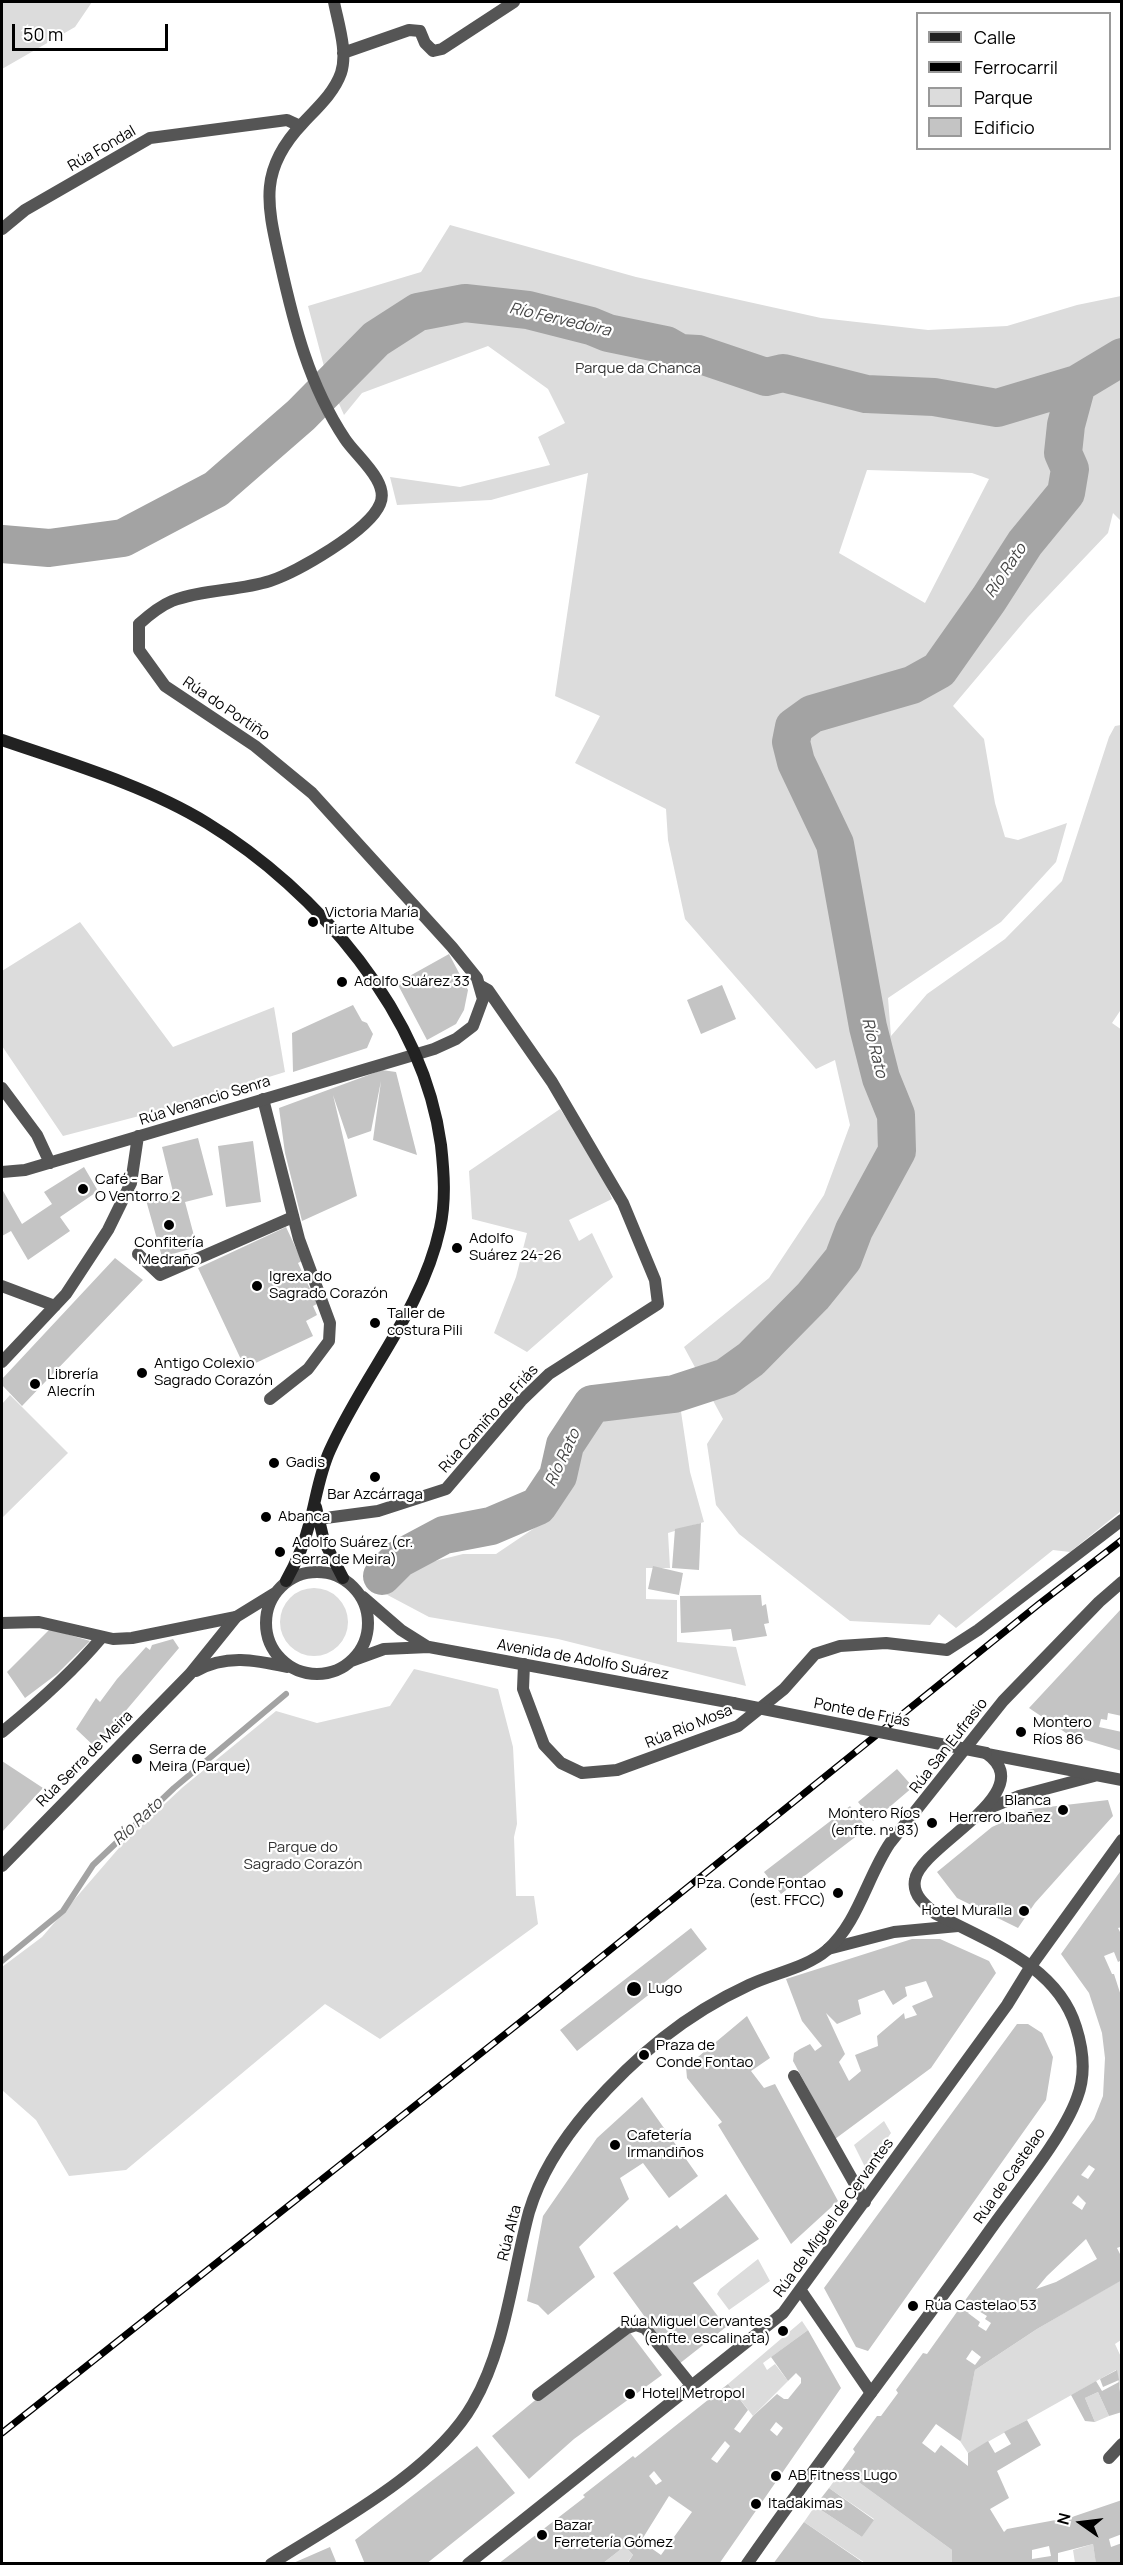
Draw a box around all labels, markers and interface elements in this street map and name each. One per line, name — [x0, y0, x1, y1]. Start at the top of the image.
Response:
scale bar — [15, 12, 171, 50]
legend — [916, 12, 1111, 150]
text: 50 m — [23, 22, 63, 46]
text: Calle — [974, 25, 1016, 49]
text: Ferrocarril — [974, 55, 1058, 79]
text: Parque — [974, 85, 1033, 109]
text: Edificio — [974, 115, 1035, 139]
street label: Rúa Fondal — [65, 122, 139, 176]
water label: Río Fervedoira — [507, 299, 613, 341]
park label: Parque da Chanca — [575, 360, 701, 378]
water label: Río Rato — [981, 540, 1031, 602]
street label: Rúa do Portiño — [179, 673, 273, 745]
place label: Victoria María Iriarte Altube — [325, 904, 419, 939]
marker: Victoria María Iriarte Altube — [306, 915, 320, 929]
place label: Adolfo Suárez 33 — [354, 973, 470, 991]
marker: Adolfo Suárez 33 — [335, 975, 349, 989]
water label: Río Rato — [857, 1016, 891, 1080]
street label: Rúa Venancio Senra — [137, 1072, 273, 1130]
place label: Café - Bar O Ventorro 2 — [95, 1171, 180, 1206]
marker: Café - Bar O Ventorro 2 — [76, 1182, 90, 1196]
marker: Confitería Medraño — [162, 1218, 176, 1232]
place label: Adolfo Suárez 24-26 — [469, 1230, 562, 1265]
place label: Confitería Medraño — [134, 1234, 204, 1269]
marker: Adolfo Suárez 24-26 — [450, 1241, 464, 1255]
place label: Igrexa do Sagrado Corazón — [269, 1268, 388, 1303]
marker: Igrexa do Sagrado Corazón — [250, 1279, 264, 1293]
place label: Taller de costura Pili — [387, 1305, 463, 1340]
marker: Taller de costura Pili — [368, 1316, 382, 1330]
place label: Antigo Colexio Sagrado Corazón — [154, 1355, 273, 1390]
street label: Rúa Camiño de Friás — [436, 1361, 542, 1477]
place label: Librería Alecrín — [47, 1366, 98, 1401]
marker: Antigo Colexio Sagrado Corazón — [135, 1366, 149, 1380]
marker: Librería Alecrín — [28, 1377, 42, 1391]
water label: Río Rato — [541, 1426, 585, 1490]
place label: Gadis — [286, 1454, 325, 1472]
marker: Gadis — [267, 1456, 281, 1470]
marker: Bar Azcárraga — [368, 1470, 382, 1484]
place label: Bar Azcárraga — [327, 1486, 423, 1504]
place label: Abanca — [278, 1508, 330, 1526]
marker: Abanca — [259, 1510, 273, 1524]
place label: Adolfo Suárez (cr. Serra de Meira) — [292, 1534, 413, 1569]
marker: Adolfo Suárez (cr. Serra de Meira) — [273, 1545, 287, 1559]
street label: Avenida de Adolfo Suárez — [496, 1636, 670, 1684]
street label: Ponte de Friás — [812, 1695, 912, 1731]
street label: Rúa San Eufrasio — [906, 1695, 992, 1797]
street label: Rúa Río Mosa — [643, 1701, 735, 1753]
street label: Rúa Serra de Meira — [33, 1707, 137, 1811]
place label: Montero Ríos 86 — [1033, 1714, 1092, 1749]
marker: Montero Ríos 86 — [1014, 1725, 1028, 1739]
place label: Serra de Meira (Parque) — [149, 1741, 252, 1776]
marker: Serra de Meira (Parque) — [130, 1752, 144, 1766]
place label: Blanca Herrero Ibañez — [949, 1792, 1051, 1827]
water label: Río Rato — [109, 1794, 167, 1850]
marker: Blanca Herrero Ibañez — [1056, 1803, 1070, 1817]
place label: Montero Ríos (enfte. nº 83) — [828, 1805, 920, 1840]
marker: Montero Ríos (enfte. nº 83) — [925, 1816, 939, 1830]
park label: Parque do Sagrado Corazón — [244, 1839, 362, 1874]
place label: Pza. Conde Fontao (est. FFCC) — [697, 1875, 826, 1910]
marker: Pza. Conde Fontao (est. FFCC) — [831, 1886, 845, 1900]
place label: Hotel Muralla — [922, 1902, 1012, 1920]
marker: Hotel Muralla — [1017, 1904, 1031, 1918]
marker: Lugo — [625, 1980, 643, 1998]
place label: Lugo — [648, 1980, 682, 1998]
place label: Praza de Conde Fontao — [656, 2037, 753, 2072]
marker: Praza de Conde Fontao — [637, 2048, 651, 2062]
street label: Rúa de Castelao — [970, 2125, 1050, 2227]
place label: Cafetería Irmandiños — [627, 2127, 704, 2162]
street label: Rúa de Miguel de Cervantes — [770, 2135, 898, 2301]
marker: Cafetería Irmandiños — [608, 2138, 622, 2152]
street label: Rúa Alta — [494, 2203, 526, 2263]
place label: Rúa Castelao 53 — [925, 2297, 1037, 2315]
marker: Rúa Castelao 53 — [906, 2299, 920, 2313]
place label: Rúa Miguel Cervantes (enfte. escalinata) — [620, 2313, 771, 2348]
marker: Rúa Miguel Cervantes (enfte. escalinata) — [776, 2324, 790, 2338]
place label: Hotel Metropol — [642, 2385, 745, 2403]
marker: Hotel Metropol — [623, 2387, 637, 2401]
place label: AB Fitness Lugo — [788, 2467, 897, 2485]
marker: AB Fitness Lugo — [769, 2469, 783, 2483]
north arrow — [1051, 2493, 1111, 2553]
place label: Itadakimas — [768, 2495, 843, 2513]
marker: Itadakimas — [749, 2497, 763, 2511]
text: N — [1051, 2510, 1076, 2527]
place label: Bazar Ferretería Gómez — [554, 2517, 673, 2552]
marker: Bazar Ferretería Gómez — [535, 2528, 549, 2542]

